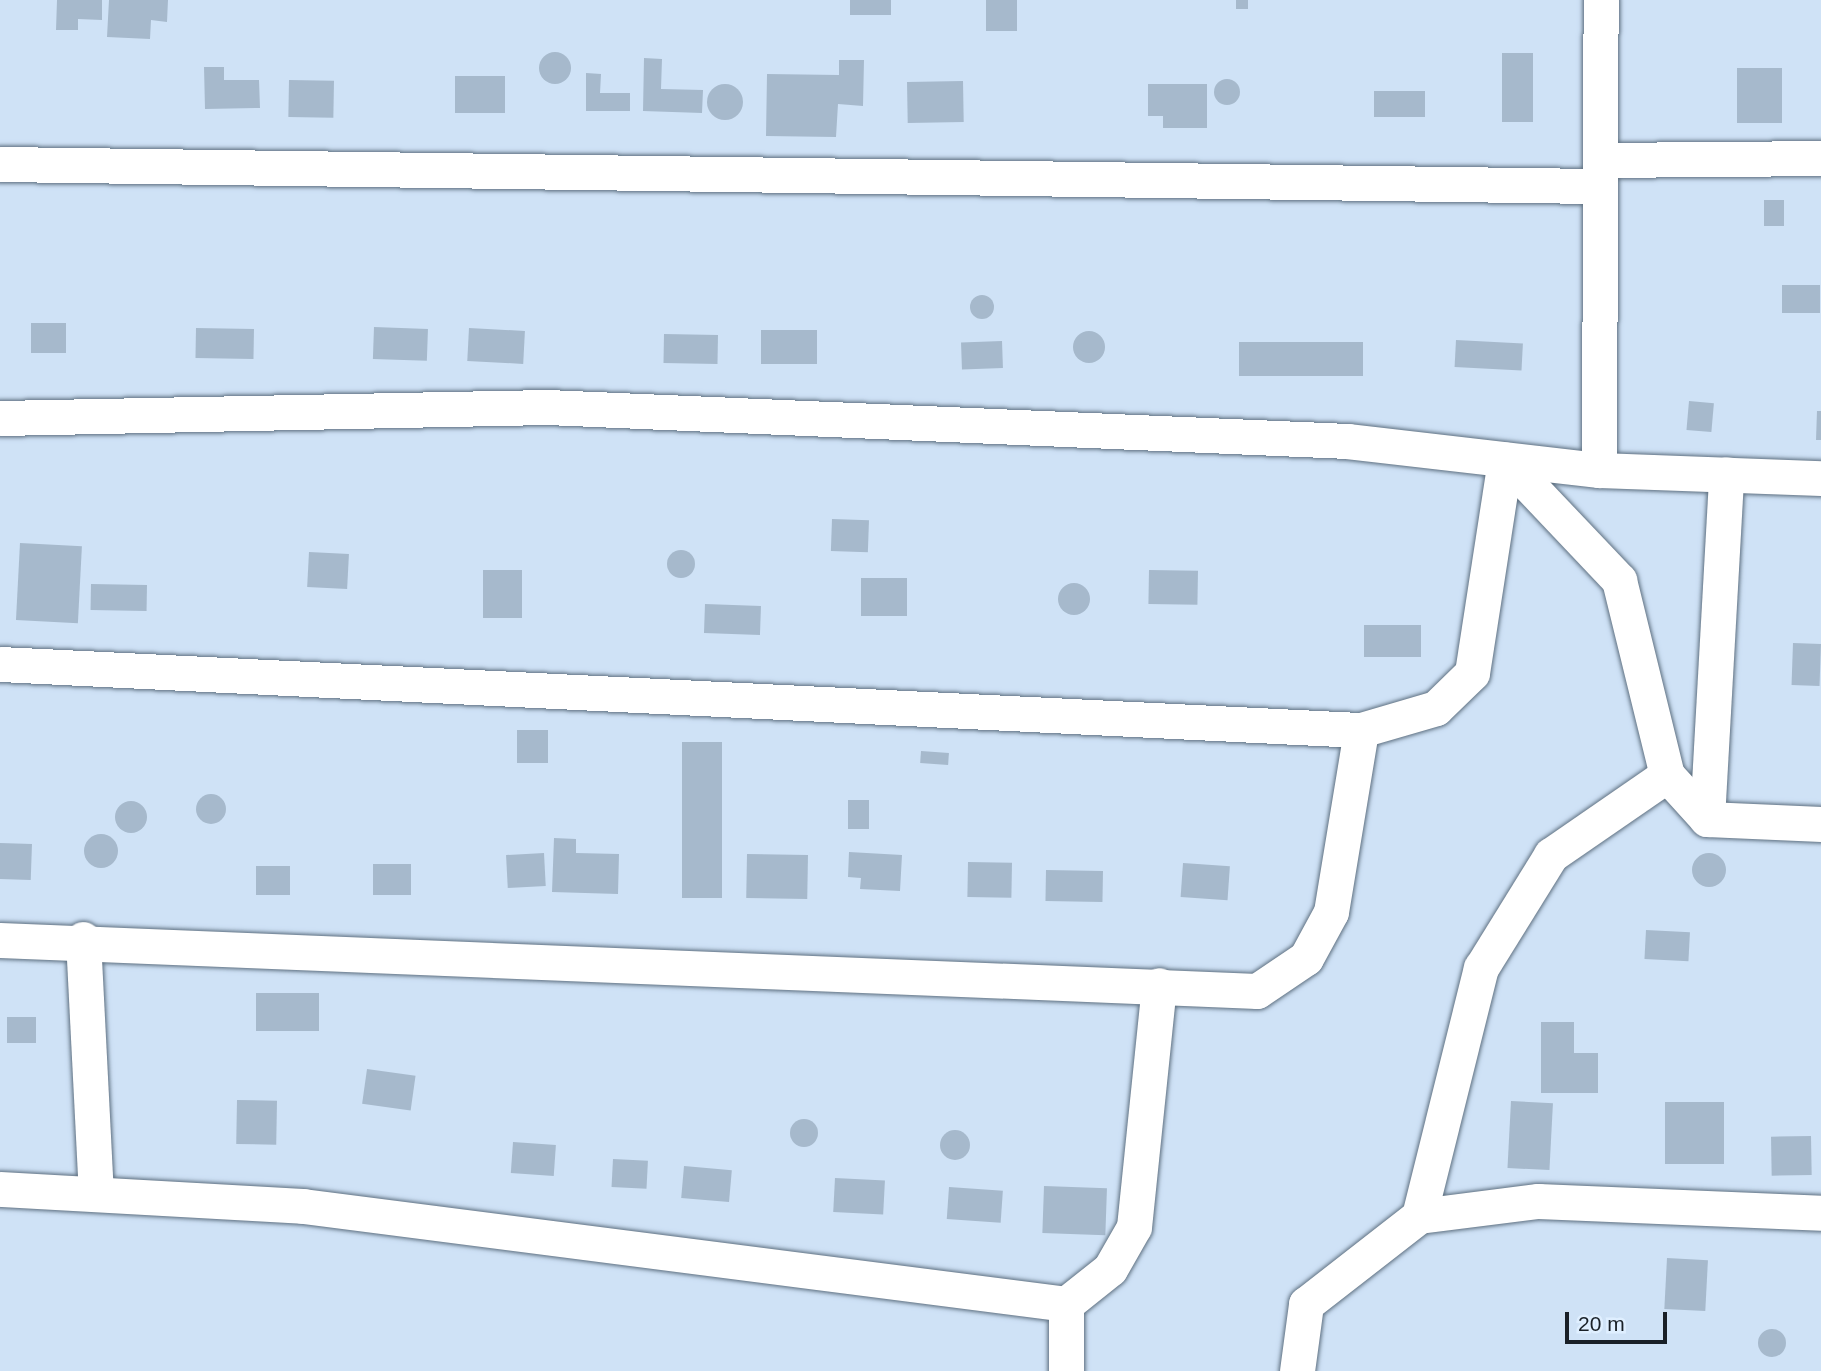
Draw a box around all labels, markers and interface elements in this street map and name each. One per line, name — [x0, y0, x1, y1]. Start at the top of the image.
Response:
scale bar — [1569, 1298, 1671, 1342]
text: 20 m — [1578, 1312, 1625, 1335]

